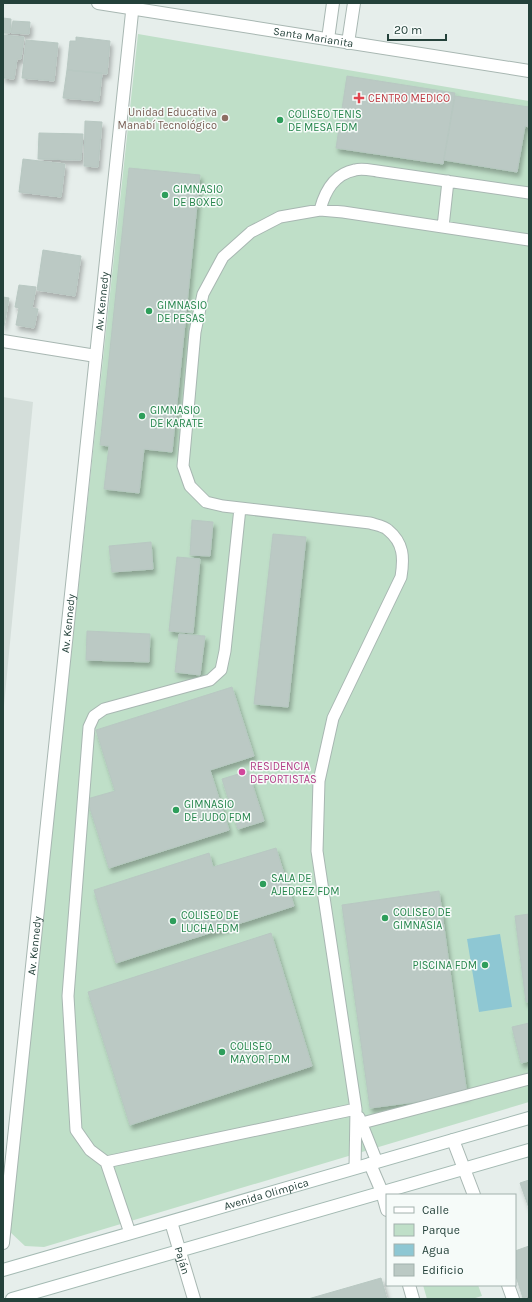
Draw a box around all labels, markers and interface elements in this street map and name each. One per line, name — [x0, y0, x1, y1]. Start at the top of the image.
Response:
scale bar — [388, 16, 446, 42]
text: 20 m — [394, 23, 422, 37]
street label: Santa Marianita — [272, 25, 354, 50]
marker: CENTRO MEDICO — [353, 92, 365, 104]
place label: CENTRO MEDICO — [368, 92, 450, 105]
place label: Unidad Educativa Manabí Tecnológico — [118, 106, 217, 132]
place label: COLISEO TENIS DE MESA FDM — [288, 108, 362, 134]
marker: Unidad Educativa Manabí Tecnológico — [220, 113, 230, 123]
marker: COLISEO TENIS DE MESA FDM — [275, 115, 285, 125]
place label: GIMNASIO DE BOXEO — [173, 183, 223, 209]
marker: GIMNASIO DE BOXEO — [160, 190, 170, 200]
street label: Av. Kennedy — [93, 271, 112, 331]
place label: GIMNASIO DE PESAS — [157, 299, 207, 325]
marker: GIMNASIO DE PESAS — [144, 306, 154, 316]
place label: GIMNASIO DE KARATE — [150, 404, 203, 430]
marker: GIMNASIO DE KARATE — [137, 411, 147, 421]
street label: Av. Kennedy — [59, 593, 78, 654]
place label: RESIDENCIA DEPORTISTAS — [250, 760, 317, 786]
marker: RESIDENCIA DEPORTISTAS — [237, 767, 247, 777]
place label: GIMNASIO DE JUDO FDM — [184, 798, 251, 824]
marker: GIMNASIO DE JUDO FDM — [171, 805, 181, 815]
place label: SALA DE AJEDREZ FDM — [271, 872, 340, 898]
marker: SALA DE AJEDREZ FDM — [258, 879, 268, 889]
place label: COLISEO DE GIMNASIA — [393, 906, 451, 932]
place label: COLISEO DE LUCHA FDM — [181, 909, 239, 935]
marker: COLISEO DE GIMNASIA — [380, 913, 390, 923]
street label: Av. Kennedy — [25, 916, 44, 976]
marker: COLISEO DE LUCHA FDM — [168, 916, 178, 926]
place label: PISCINA FDM — [413, 959, 477, 972]
marker: PISCINA FDM — [480, 960, 490, 970]
place label: COLISEO MAYOR FDM — [230, 1040, 290, 1066]
marker: COLISEO MAYOR FDM — [217, 1047, 227, 1057]
street label: Avenida Olimpica — [222, 1176, 310, 1213]
legend — [386, 1194, 516, 1286]
text: Calle — [422, 1203, 449, 1217]
text: Parque — [422, 1223, 460, 1237]
text: Agua — [422, 1243, 450, 1257]
street label: Paján — [172, 1245, 192, 1276]
text: Edificio — [422, 1263, 463, 1277]

